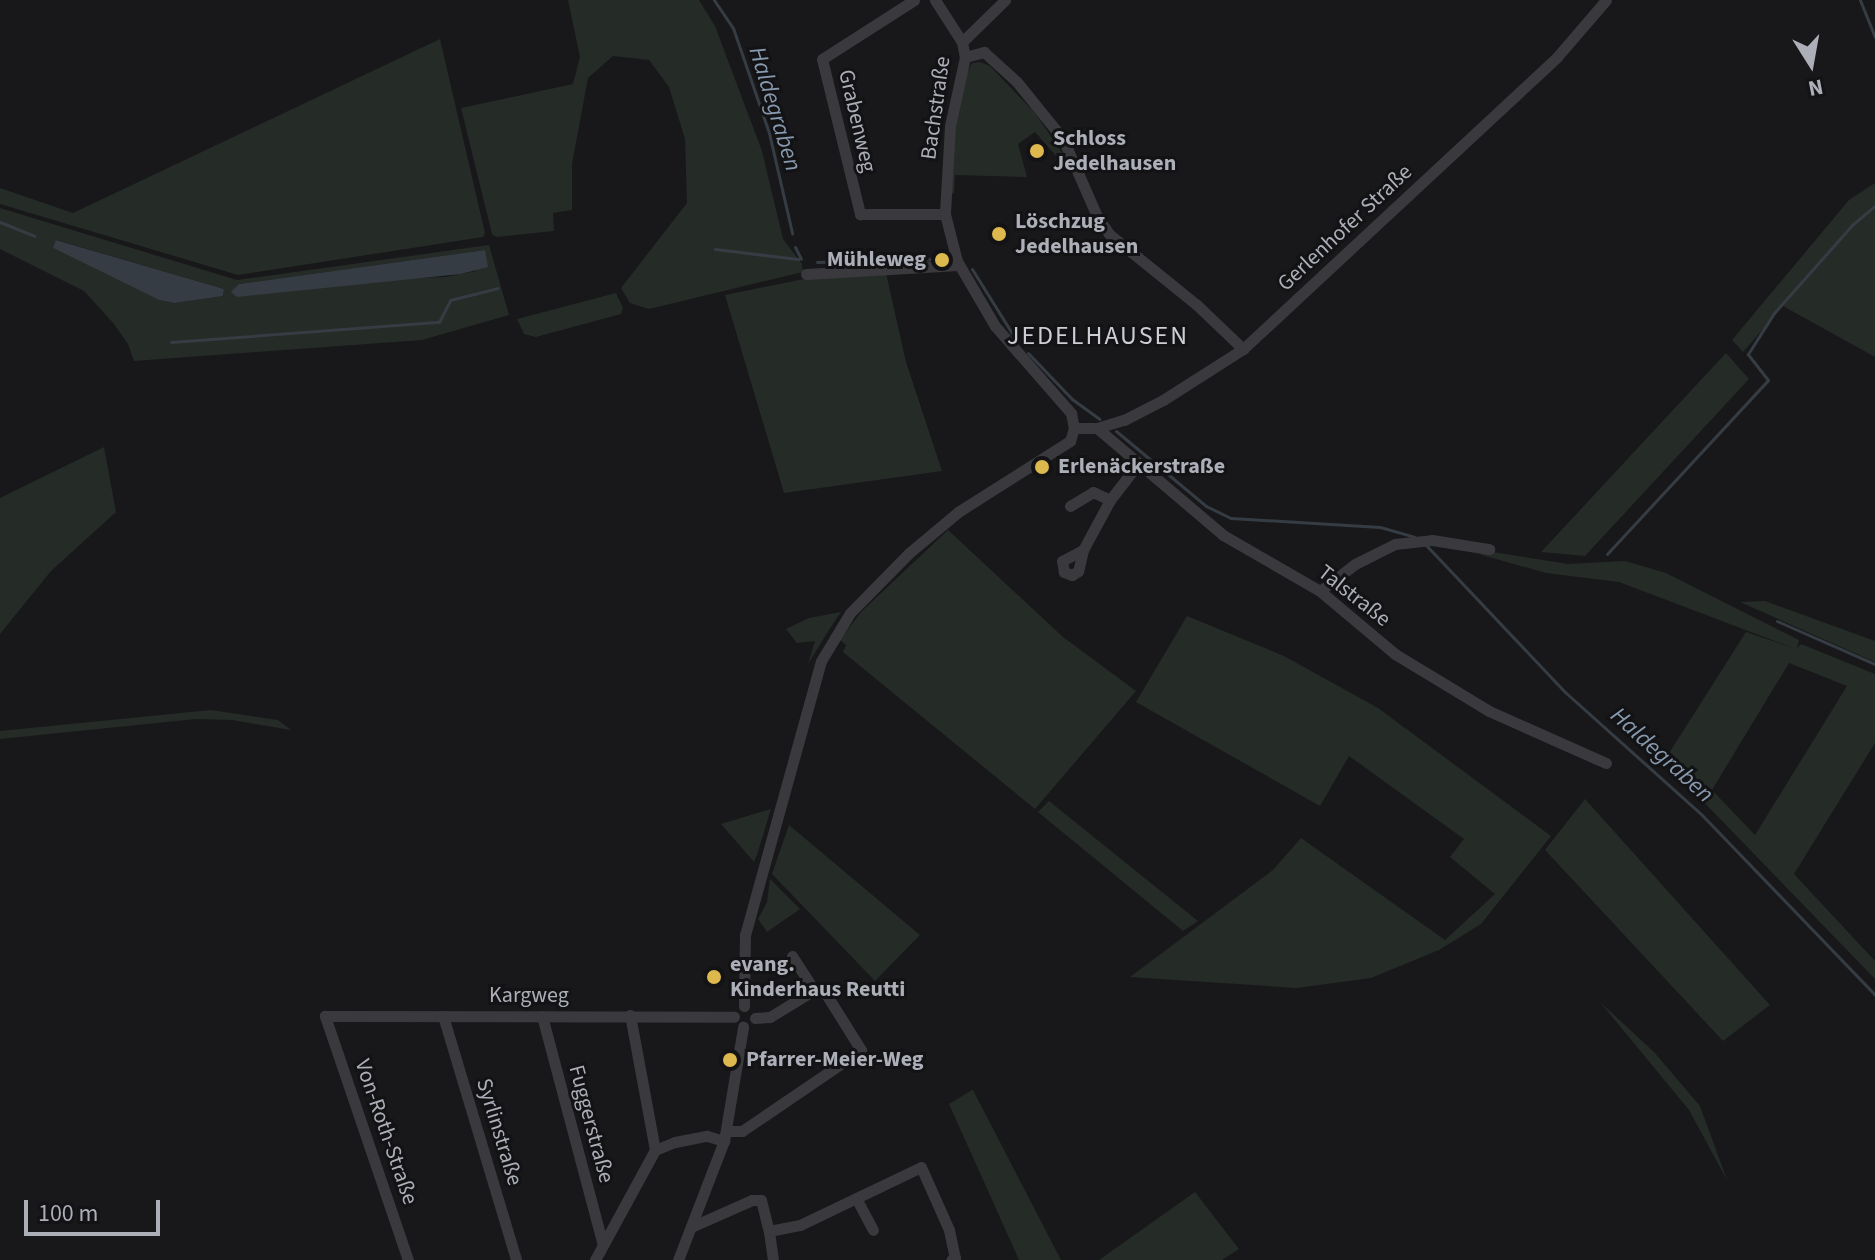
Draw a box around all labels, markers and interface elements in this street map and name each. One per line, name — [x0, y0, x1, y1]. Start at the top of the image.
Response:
north arrow — [1771, 24, 1851, 104]
water label: Haldegraben — [742, 43, 808, 175]
street label: Bachstraße — [916, 55, 956, 161]
street label: Grabenweg — [832, 67, 882, 175]
text: N — [1805, 70, 1826, 105]
place label: Schloss Jedelhausen — [1053, 125, 1176, 176]
marker: Schloss Jedelhausen — [1028, 142, 1046, 160]
street label: Gerlenhofer Straße — [1272, 159, 1418, 297]
place label: Löschzug Jedelhausen — [1015, 208, 1138, 260]
marker: Löschzug Jedelhausen — [990, 225, 1008, 243]
place label: Mühleweg — [827, 247, 926, 273]
marker: Mühleweg — [933, 251, 951, 269]
district label: JEDELHAUSEN — [1007, 320, 1189, 352]
place label: Erlenäckerstraße — [1058, 454, 1225, 480]
marker: Erlenäckerstraße — [1033, 458, 1051, 476]
street label: Talstraße — [1312, 559, 1396, 633]
water label: Haldegraben — [1605, 701, 1719, 809]
place label: evang. Kinderhaus Reutti — [730, 951, 905, 1002]
marker: evang. Kinderhaus Reutti — [705, 968, 723, 986]
street label: Kargweg — [489, 983, 569, 1009]
place label: Pfarrer-Meier-Weg — [746, 1047, 924, 1073]
marker: Pfarrer-Meier-Weg — [721, 1051, 739, 1069]
street label: Von-Roth-Straße — [349, 1056, 423, 1208]
street label: Fuggerstraße — [563, 1062, 619, 1186]
street label: Syrlinstraße — [470, 1075, 528, 1189]
scale bar — [28, 1184, 164, 1234]
text: 100 m — [38, 1196, 98, 1231]

